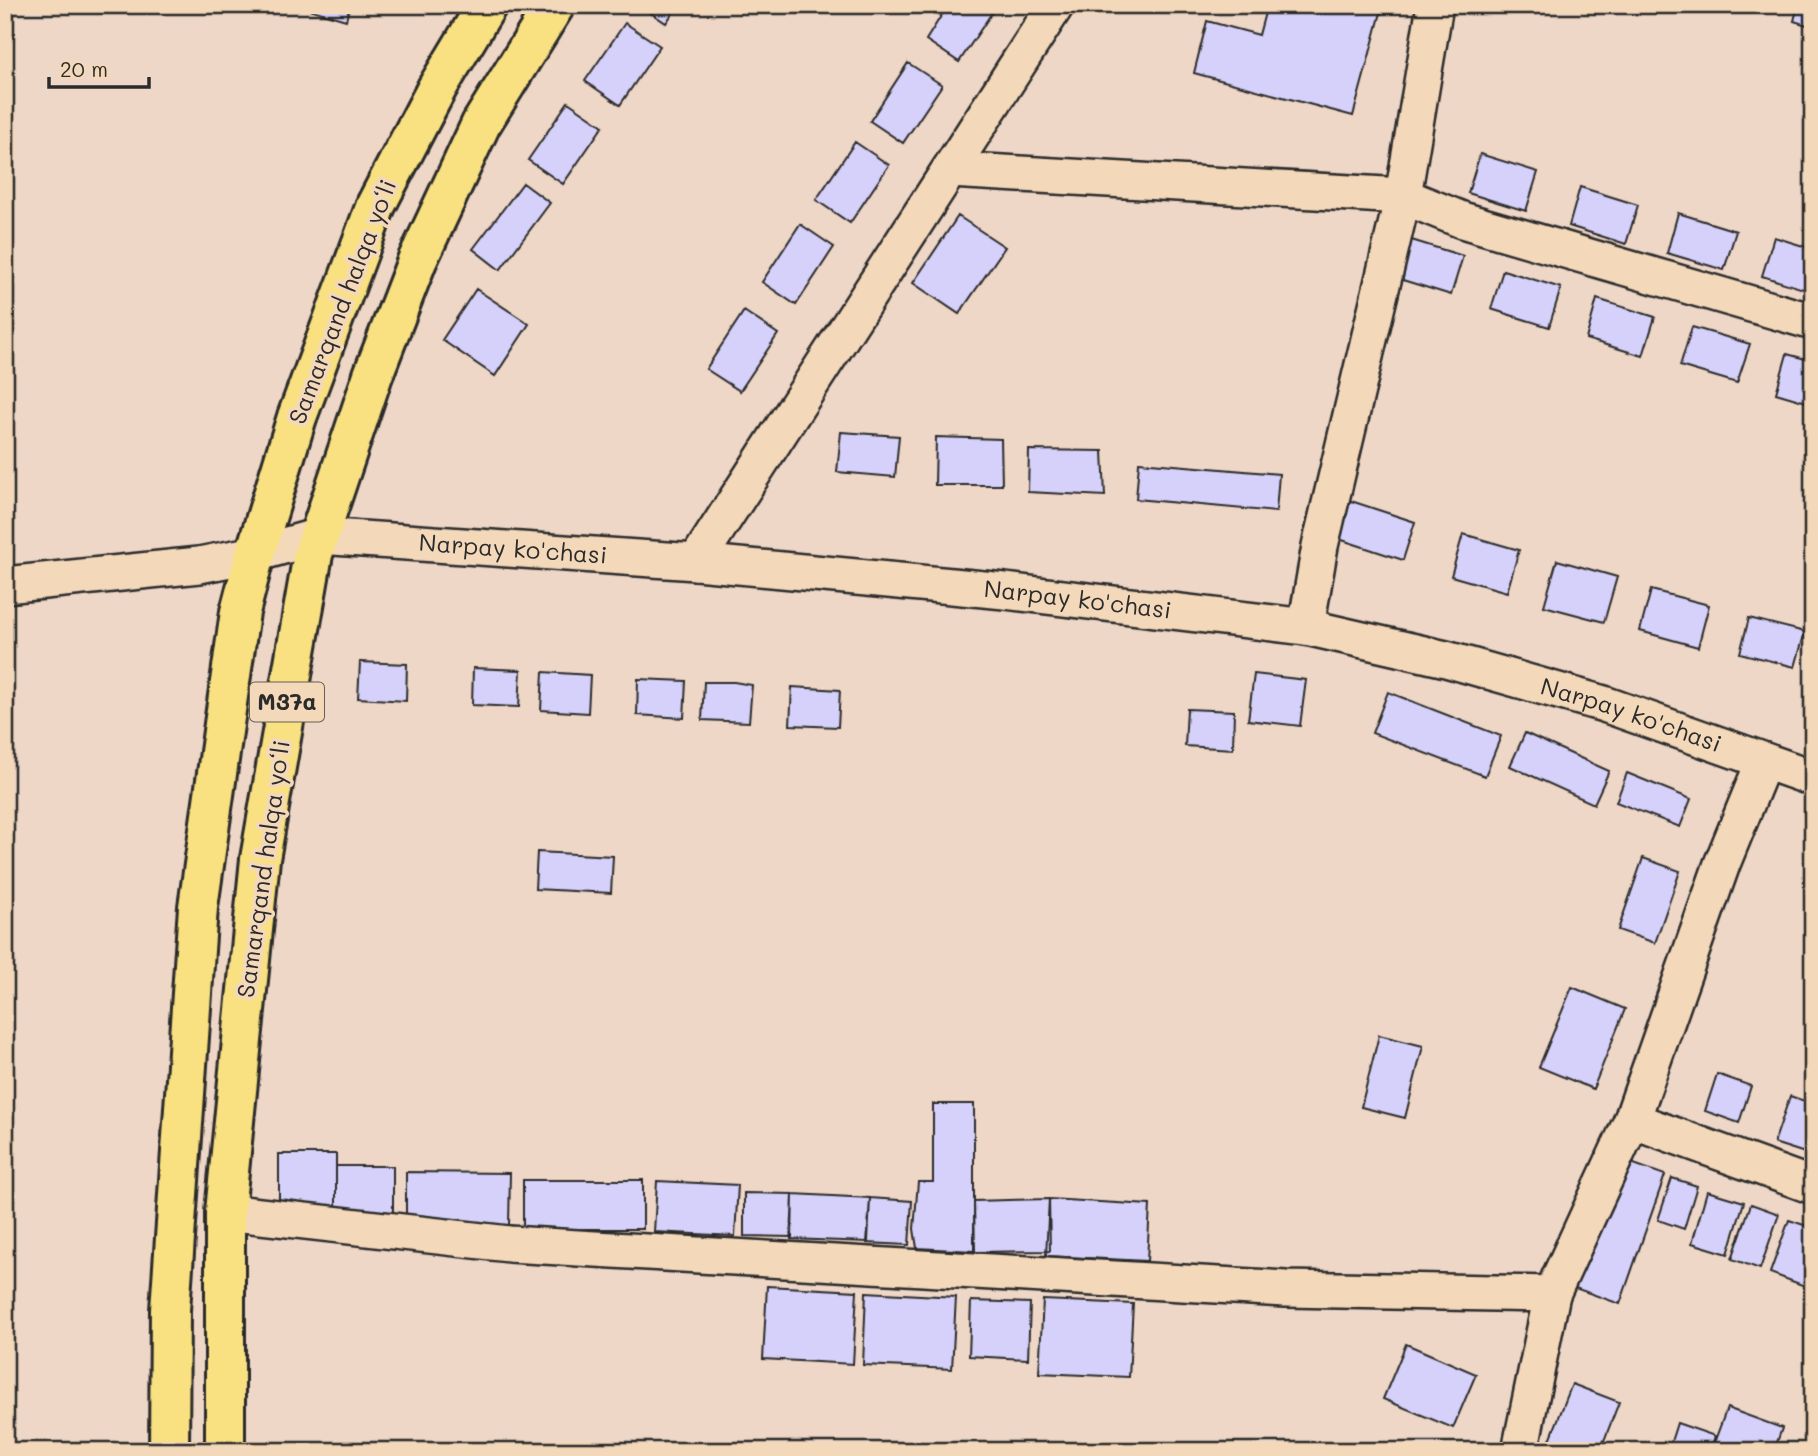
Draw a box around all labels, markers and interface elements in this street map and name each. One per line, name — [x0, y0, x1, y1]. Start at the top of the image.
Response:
scale bar — [49, 46, 149, 90]
text: 20 m — [60, 55, 108, 82]
street label: Samarqand halqa yoʻli — [281, 175, 403, 428]
street label: Narpay ko'chasi — [418, 526, 608, 570]
street label: Narpay ko'chasi — [983, 572, 1173, 625]
street label: Narpay ko'chasi — [1537, 670, 1726, 758]
road number: M37a — [250, 682, 324, 722]
street label: Samarqand halqa yoʻli — [229, 738, 296, 999]

